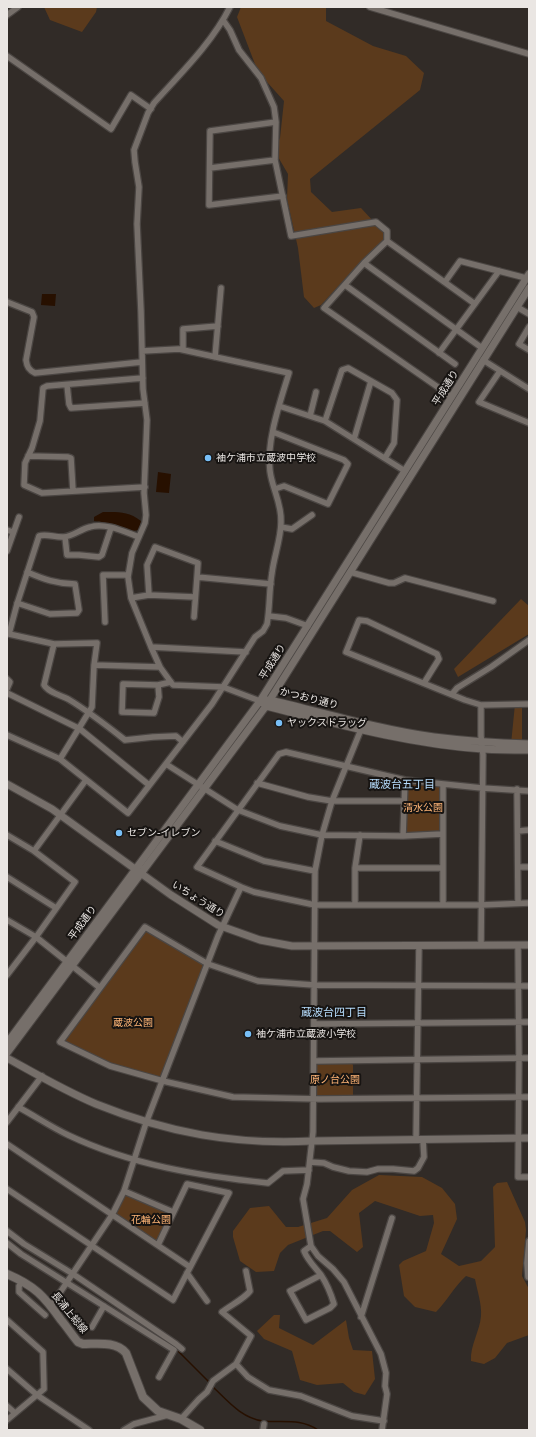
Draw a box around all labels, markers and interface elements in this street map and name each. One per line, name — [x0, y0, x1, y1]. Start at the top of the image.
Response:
street label: 平成通り — [430, 368, 462, 408]
place label: 袖ケ浦市立蔵波中学校 — [216, 452, 316, 464]
marker: 袖ケ浦市立蔵波中学校 — [203, 453, 213, 463]
street label: 平成通り — [257, 642, 289, 682]
street label: かつおり通り — [278, 686, 340, 712]
place label: ヤックスドラッグ — [287, 717, 367, 729]
marker: ヤックスドラッグ — [274, 718, 284, 728]
district label: 蔵波台五丁目 — [369, 778, 435, 792]
park label: 清水公園 — [403, 802, 443, 814]
place label: セブン-イレブン — [127, 827, 201, 839]
marker: セブン-イレブン — [114, 828, 124, 838]
street label: いちょう通り — [169, 879, 227, 921]
street label: 平成通り — [66, 903, 100, 943]
district label: 蔵波台四丁目 — [301, 1006, 367, 1020]
park label: 蔵波公園 — [113, 1017, 153, 1029]
place label: 袖ケ浦市立蔵波小学校 — [256, 1028, 356, 1040]
marker: 袖ケ浦市立蔵波小学校 — [243, 1029, 253, 1039]
park label: 原ノ台公園 — [310, 1074, 360, 1086]
park label: 花輪公園 — [131, 1214, 171, 1226]
street label: 長浦上総線 — [49, 1290, 89, 1336]

